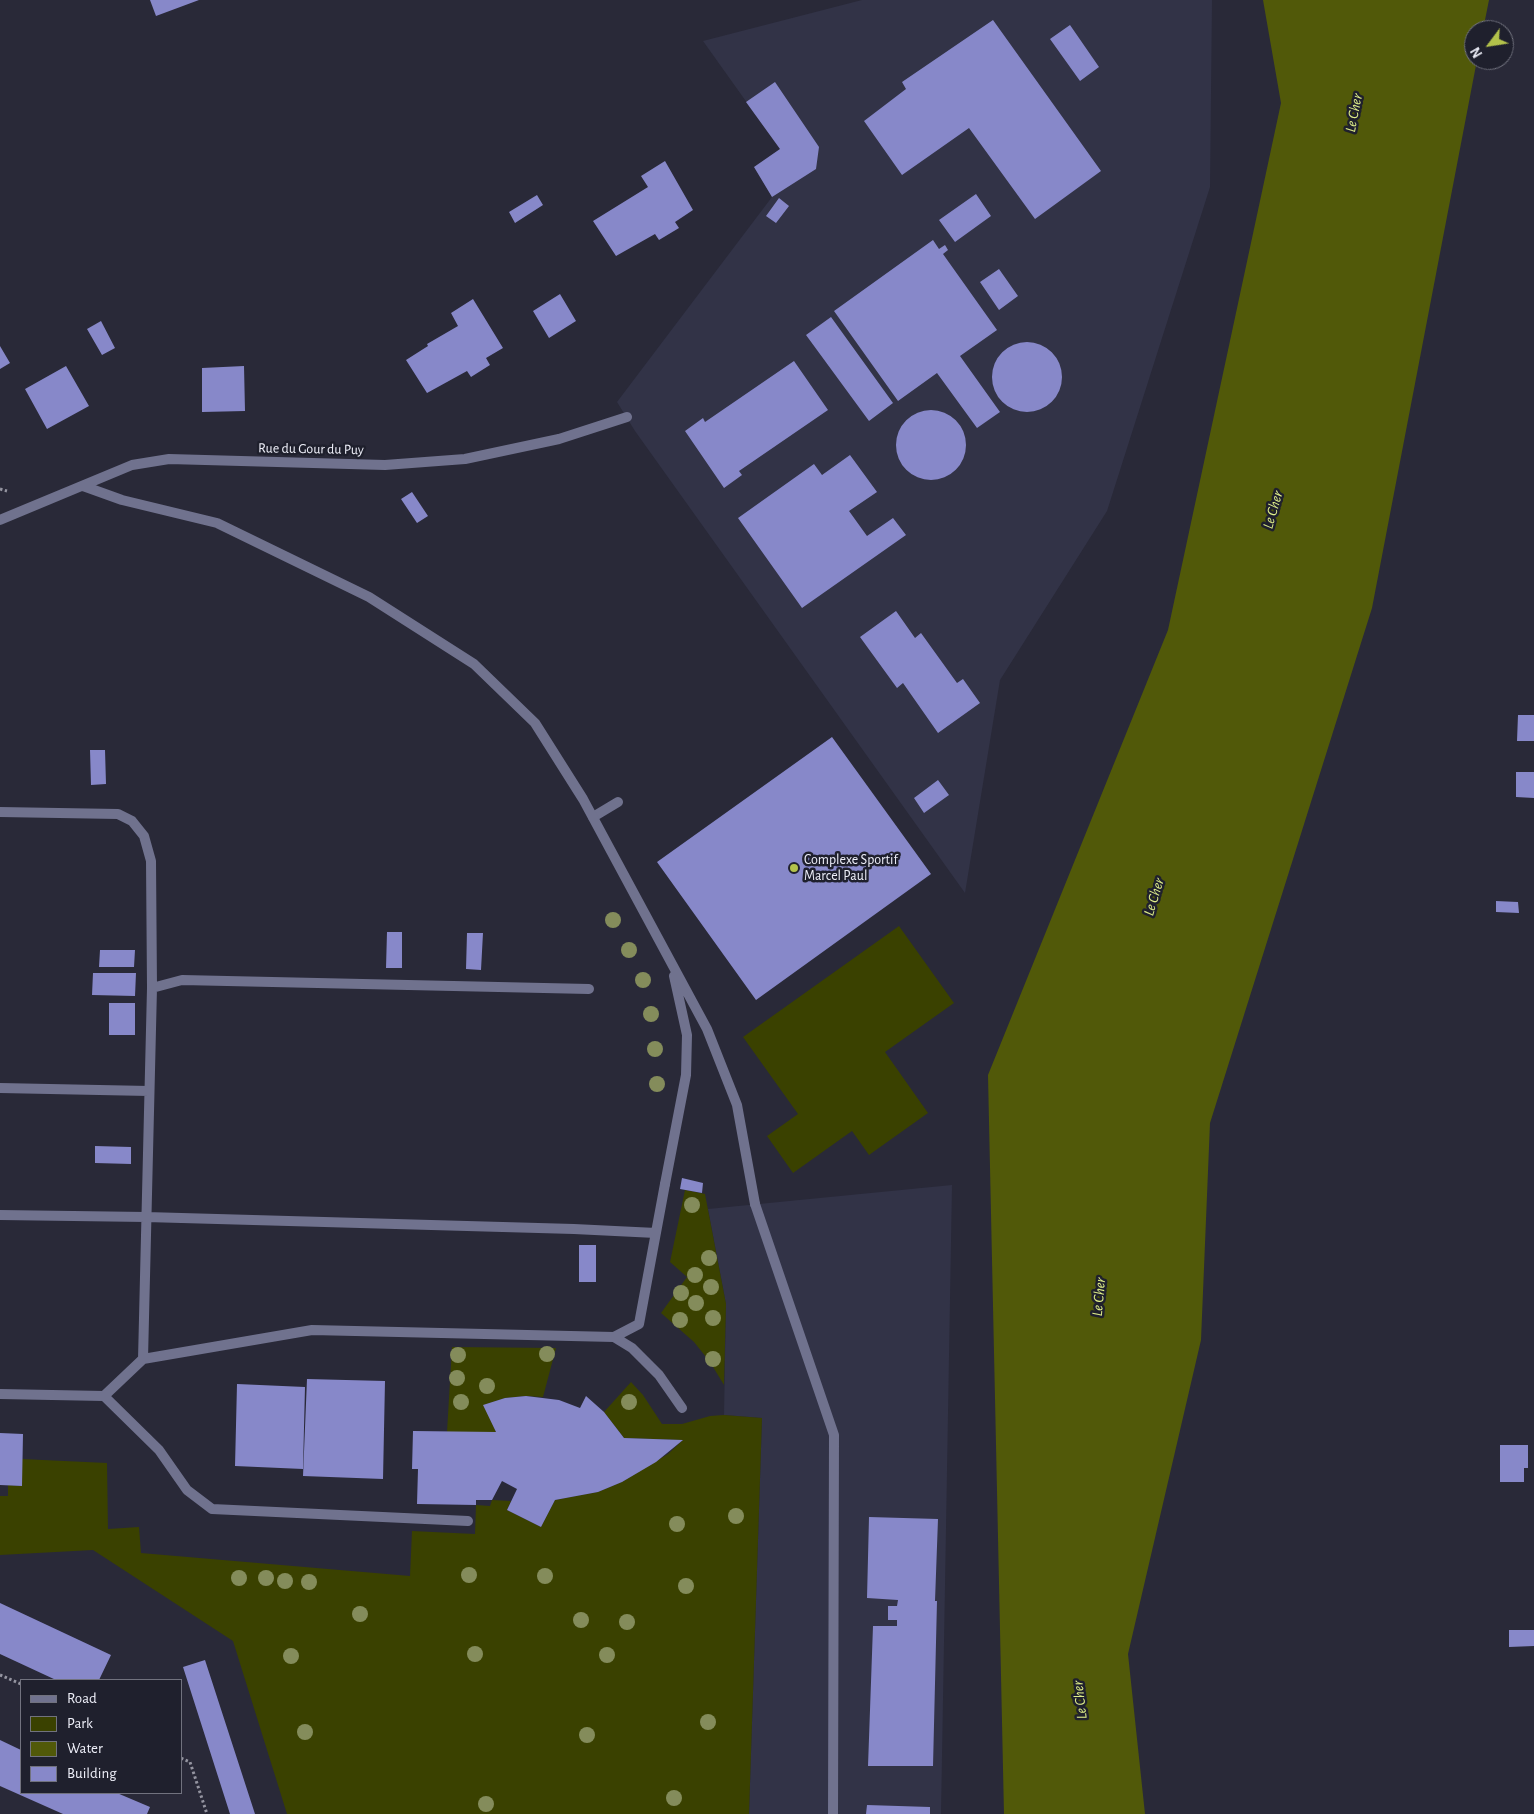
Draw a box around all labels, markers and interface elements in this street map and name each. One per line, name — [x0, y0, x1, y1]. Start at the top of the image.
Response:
north arrow — [1464, 20, 1514, 70]
text: N — [1468, 44, 1486, 60]
water label: Le Cher — [1341, 92, 1367, 134]
street label: Rue du Gour du Puy — [258, 440, 364, 458]
water label: Le Cher — [1259, 489, 1287, 531]
place label: Complexe Sportif Marcel Paul — [804, 852, 898, 884]
marker: Complexe Sportif Marcel Paul — [788, 862, 800, 874]
water label: Le Cher — [1140, 876, 1168, 918]
water label: Le Cher — [1088, 1277, 1110, 1317]
legend — [20, 1679, 182, 1794]
water label: Le Cher — [1069, 1680, 1091, 1720]
text: Road — [67, 1691, 97, 1706]
text: Park — [67, 1716, 93, 1731]
text: Water — [67, 1741, 103, 1756]
text: Building — [67, 1766, 117, 1781]

